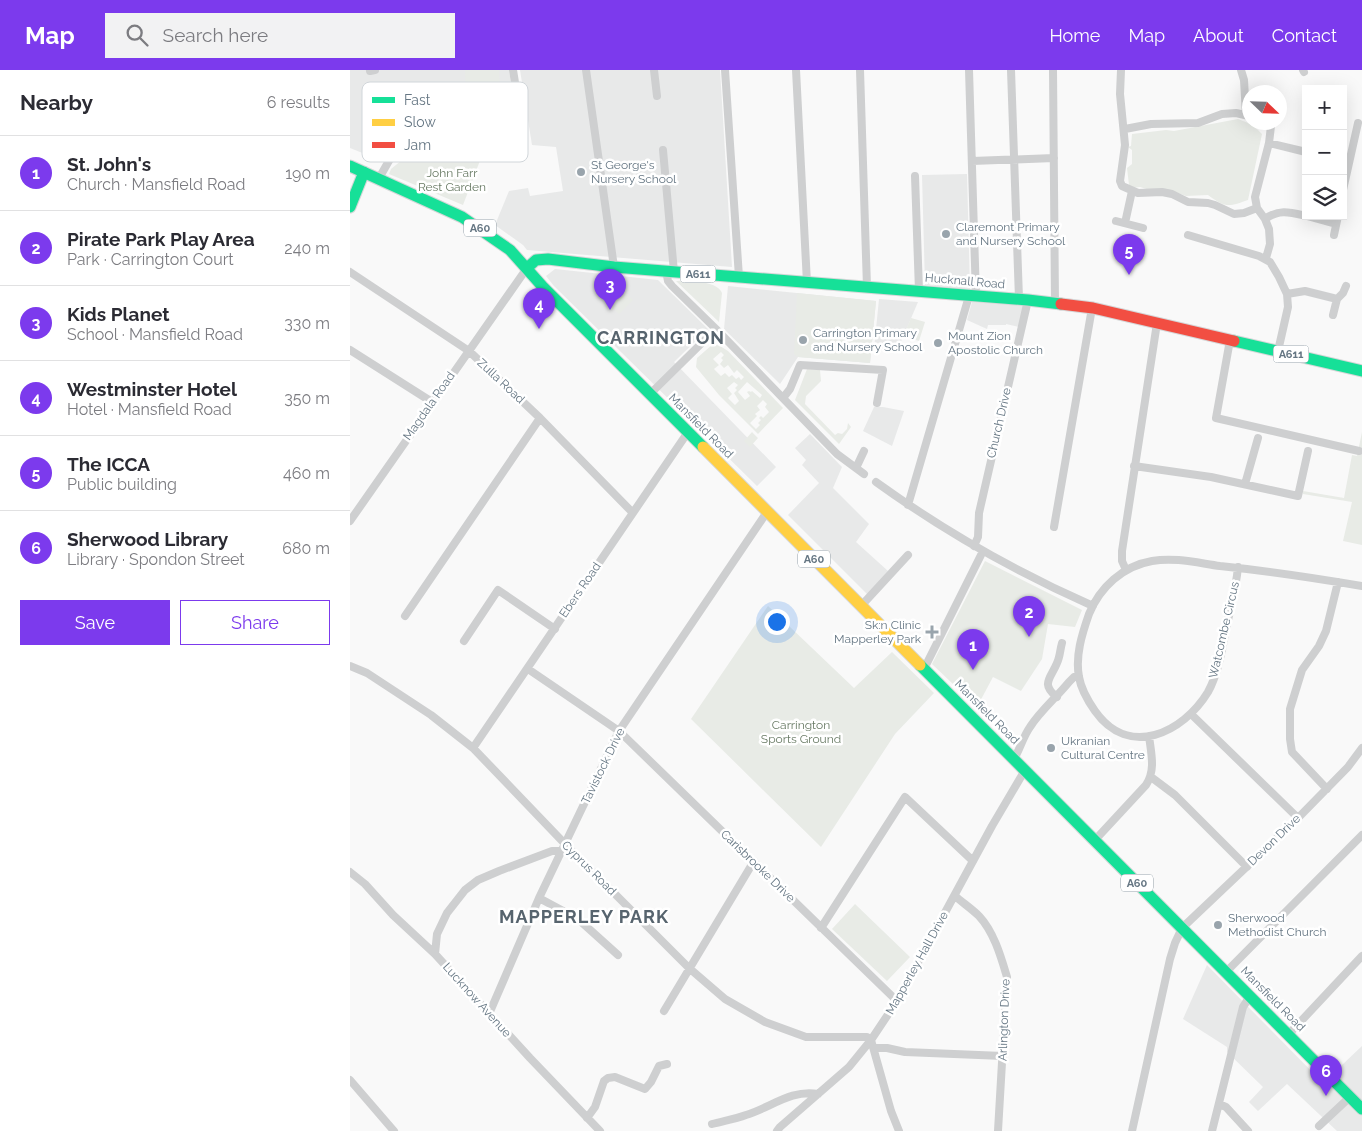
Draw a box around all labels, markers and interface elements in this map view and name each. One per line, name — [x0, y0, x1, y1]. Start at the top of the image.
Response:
search box — [105, 13, 455, 58]
text: Map — [25, 21, 75, 50]
icon: search — [123, 21, 151, 49]
text: Search here — [163, 24, 268, 46]
text: Home — [1049, 25, 1100, 46]
text: Map — [1128, 25, 1165, 46]
text: About — [1193, 25, 1244, 46]
text: Contact — [1272, 25, 1337, 46]
legend — [362, 82, 528, 162]
north arrow — [1242, 85, 1287, 130]
map controls — [1302, 85, 1347, 220]
button: + — [1302, 85, 1347, 130]
text: Nearby — [20, 90, 93, 115]
text: Fast — [404, 92, 431, 108]
text: 6 results — [267, 93, 330, 112]
text: Slow — [404, 114, 436, 130]
button: − — [1302, 130, 1347, 175]
text: Jam — [404, 137, 431, 153]
text: St. John's — [67, 153, 151, 175]
place label: St George's Nursery School — [591, 158, 677, 186]
text: 1 — [32, 164, 40, 183]
text: 190 m — [285, 164, 330, 183]
park label: John Farr Rest Garden — [418, 166, 486, 194]
marker: St George's Nursery School — [575, 166, 587, 178]
text: Church · Mansfield Road — [67, 175, 245, 194]
button: layers — [1302, 175, 1347, 220]
road number: A60 — [464, 220, 496, 237]
place label: Claremont Primary and Nursery School — [956, 220, 1066, 248]
text: Pirate Park Play Area — [67, 228, 255, 250]
marker: Claremont Primary and Nursery School — [940, 228, 952, 240]
pin: 5 — [1113, 234, 1145, 275]
text: 2 — [31, 239, 41, 258]
text: 240 m — [284, 239, 330, 258]
text: Park · Carrington Court — [67, 250, 234, 269]
road number: A611 — [680, 265, 716, 282]
pin: 3 — [594, 269, 626, 310]
street label: Hucknall Road — [924, 271, 1006, 291]
pin: 4 — [523, 288, 555, 329]
text: Kids Planet — [67, 303, 170, 325]
text: 3 — [32, 314, 40, 333]
text: 330 m — [284, 314, 330, 333]
text: School · Mansfield Road — [67, 325, 243, 344]
place label: Carrington Primary and Nursery School — [813, 326, 923, 354]
district label: CARRINGTON — [597, 327, 725, 348]
place label: Mount Zion Apostolic Church — [948, 329, 1043, 357]
marker: Carrington Primary and Nursery School — [797, 334, 809, 346]
marker: Mount Zion Apostolic Church — [932, 337, 944, 349]
road number: A611 — [1274, 346, 1308, 362]
street label: Zulla Road — [474, 356, 528, 406]
street label: Magdala Road — [400, 369, 458, 443]
text: Westminster Hotel — [67, 378, 237, 400]
street label: Church Drive — [984, 387, 1014, 459]
text: 4 — [31, 389, 41, 408]
text: 350 m — [284, 389, 330, 408]
street label: Mansfield Road — [666, 391, 736, 461]
text: Hotel · Mansfield Road — [67, 400, 232, 419]
text: The ICCA — [67, 453, 150, 475]
text: 5 — [32, 464, 40, 483]
text: 460 m — [283, 464, 330, 483]
text: Public building — [67, 475, 177, 494]
text: Sherwood Library — [67, 528, 228, 550]
text: 6 — [31, 539, 41, 558]
text: 680 m — [282, 539, 330, 558]
text: Library · Spondon Street — [67, 550, 245, 569]
road number: A60 — [798, 550, 830, 568]
street label: Ebers Road — [556, 560, 604, 620]
street label: Watcombe Circus — [1206, 580, 1242, 680]
pin: 2 — [1013, 596, 1045, 637]
button: Save — [20, 600, 170, 645]
button: Share — [180, 600, 330, 645]
your location — [764, 609, 790, 635]
place label: Sk:n Clinic Mapperley Park — [834, 618, 922, 646]
marker: Sk:n Clinic Mapperley Park — [925, 625, 939, 639]
pin: 1 — [957, 629, 989, 670]
street label: Mansfield Road — [952, 677, 1022, 747]
park label: Carrington Sports Ground — [761, 718, 841, 746]
street label: Tavistock Drive — [579, 726, 627, 806]
place label: Ukranian Cultural Centre — [1061, 734, 1145, 762]
marker: Ukranian Cultural Centre — [1045, 742, 1057, 754]
street label: Devon Drive — [1245, 812, 1303, 868]
street label: Carisbrooke Drive — [718, 827, 798, 905]
street label: Cyprus Road — [559, 838, 619, 898]
road number: A60 — [1121, 874, 1153, 891]
district label: MAPPERLEY PARK — [499, 906, 669, 927]
street label: Mapperley Hall Drive — [883, 909, 951, 1017]
place label: Sherwood Methodist Church — [1228, 911, 1326, 939]
marker: Sherwood Methodist Church — [1212, 919, 1224, 931]
street label: Lucknow Avenue — [440, 960, 514, 1040]
street label: Mansfield Road — [1238, 964, 1308, 1034]
street label: Arlington Drive — [996, 979, 1012, 1061]
pin: 6 — [1310, 1055, 1342, 1096]

